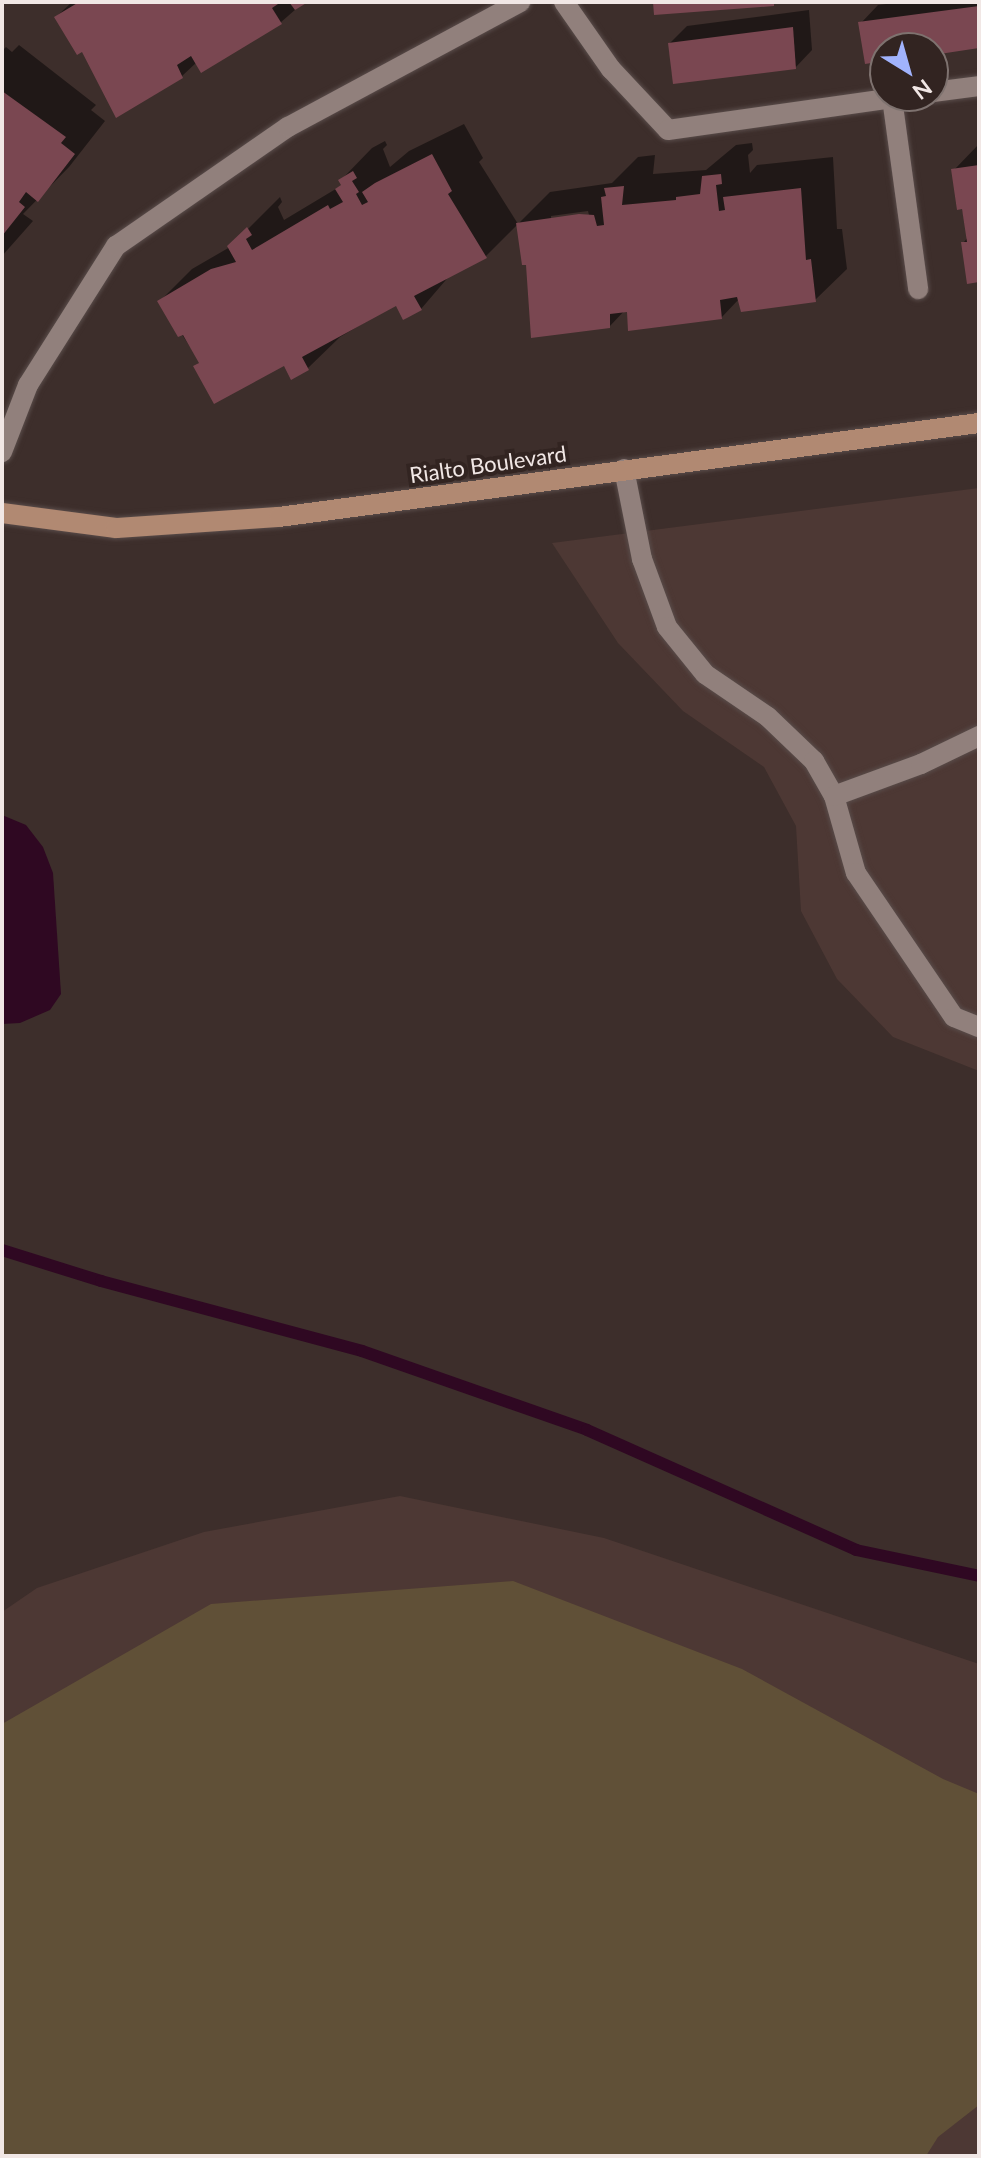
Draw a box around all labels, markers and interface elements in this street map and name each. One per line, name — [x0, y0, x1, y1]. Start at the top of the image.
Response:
north arrow — [869, 32, 949, 112]
text: N — [908, 74, 937, 106]
street label: Rialto Boulevard — [408, 440, 568, 488]

